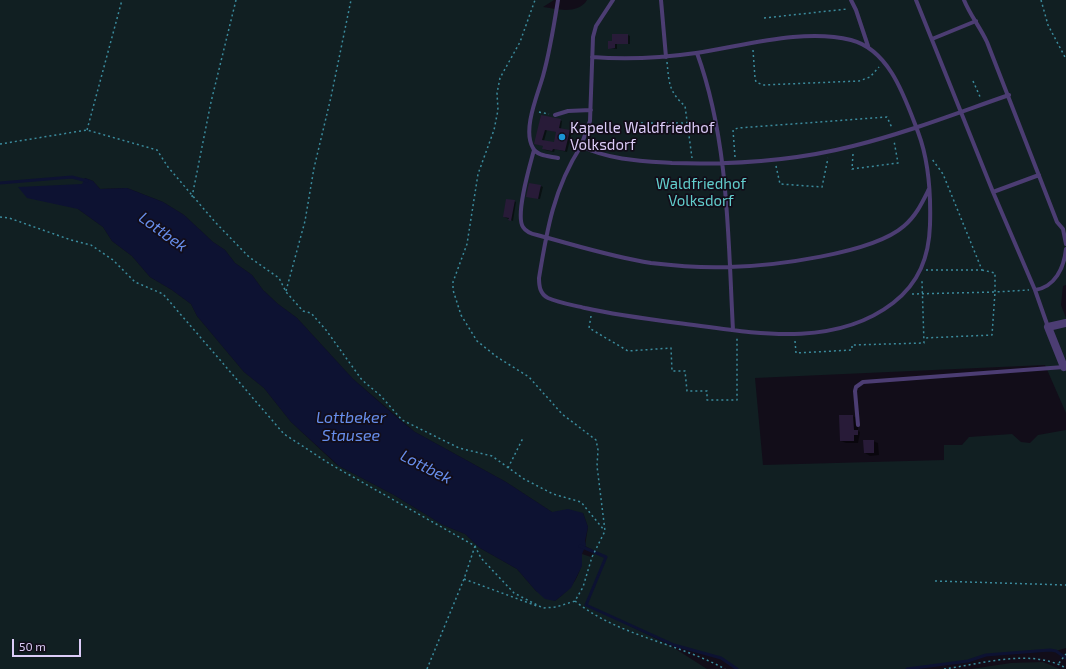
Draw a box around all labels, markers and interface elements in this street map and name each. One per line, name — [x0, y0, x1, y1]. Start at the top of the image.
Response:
place label: Kapelle Waldfriedhof Volksdorf — [570, 119, 714, 154]
marker: Kapelle Waldfriedhof Volksdorf — [557, 132, 567, 142]
park label: Waldfriedhof Volksdorf — [656, 175, 746, 210]
water label: Lottbek — [135, 208, 191, 256]
water label: Lottbeker Stausee — [316, 408, 386, 446]
water label: Lottbek — [397, 446, 455, 488]
scale bar — [14, 631, 83, 657]
text: 50 m — [19, 639, 46, 653]

